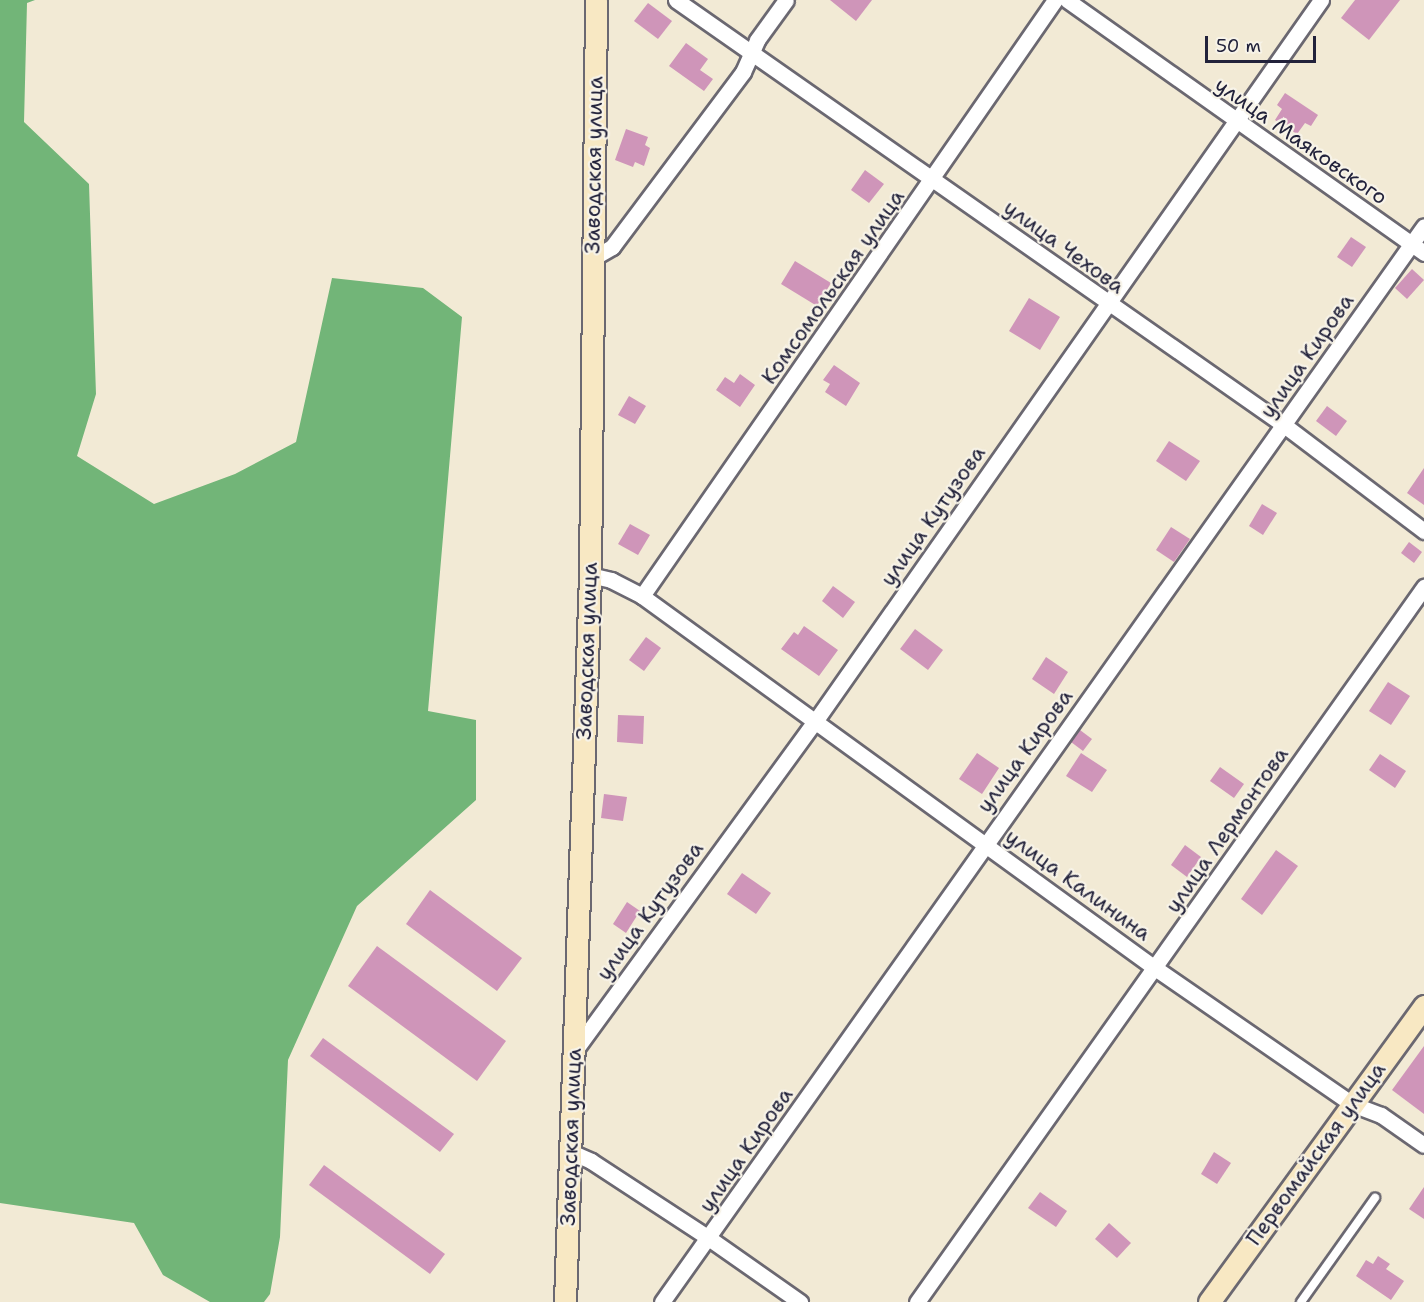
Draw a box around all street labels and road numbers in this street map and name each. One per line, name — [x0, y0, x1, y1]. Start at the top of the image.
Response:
street label: улица Маяковского — [1210, 72, 1392, 210]
street label: Заводская улица — [580, 76, 608, 254]
street label: Комсомольская улица — [756, 185, 910, 389]
street label: улица Чехова — [999, 195, 1129, 299]
street label: улица Кирова — [1255, 289, 1359, 423]
street label: улица Кутузова — [875, 441, 991, 591]
street label: Заводская улица — [571, 562, 603, 740]
street label: улица Кирова — [972, 685, 1078, 817]
street label: улица Лермонтова — [1160, 742, 1294, 918]
street label: улица Калинина — [1000, 824, 1156, 946]
street label: улица Кутузова — [591, 837, 709, 985]
street label: Заводская улица — [555, 1048, 587, 1226]
street label: Первомайская улица — [1241, 1057, 1391, 1251]
street label: улица Кирова — [694, 1083, 798, 1217]

